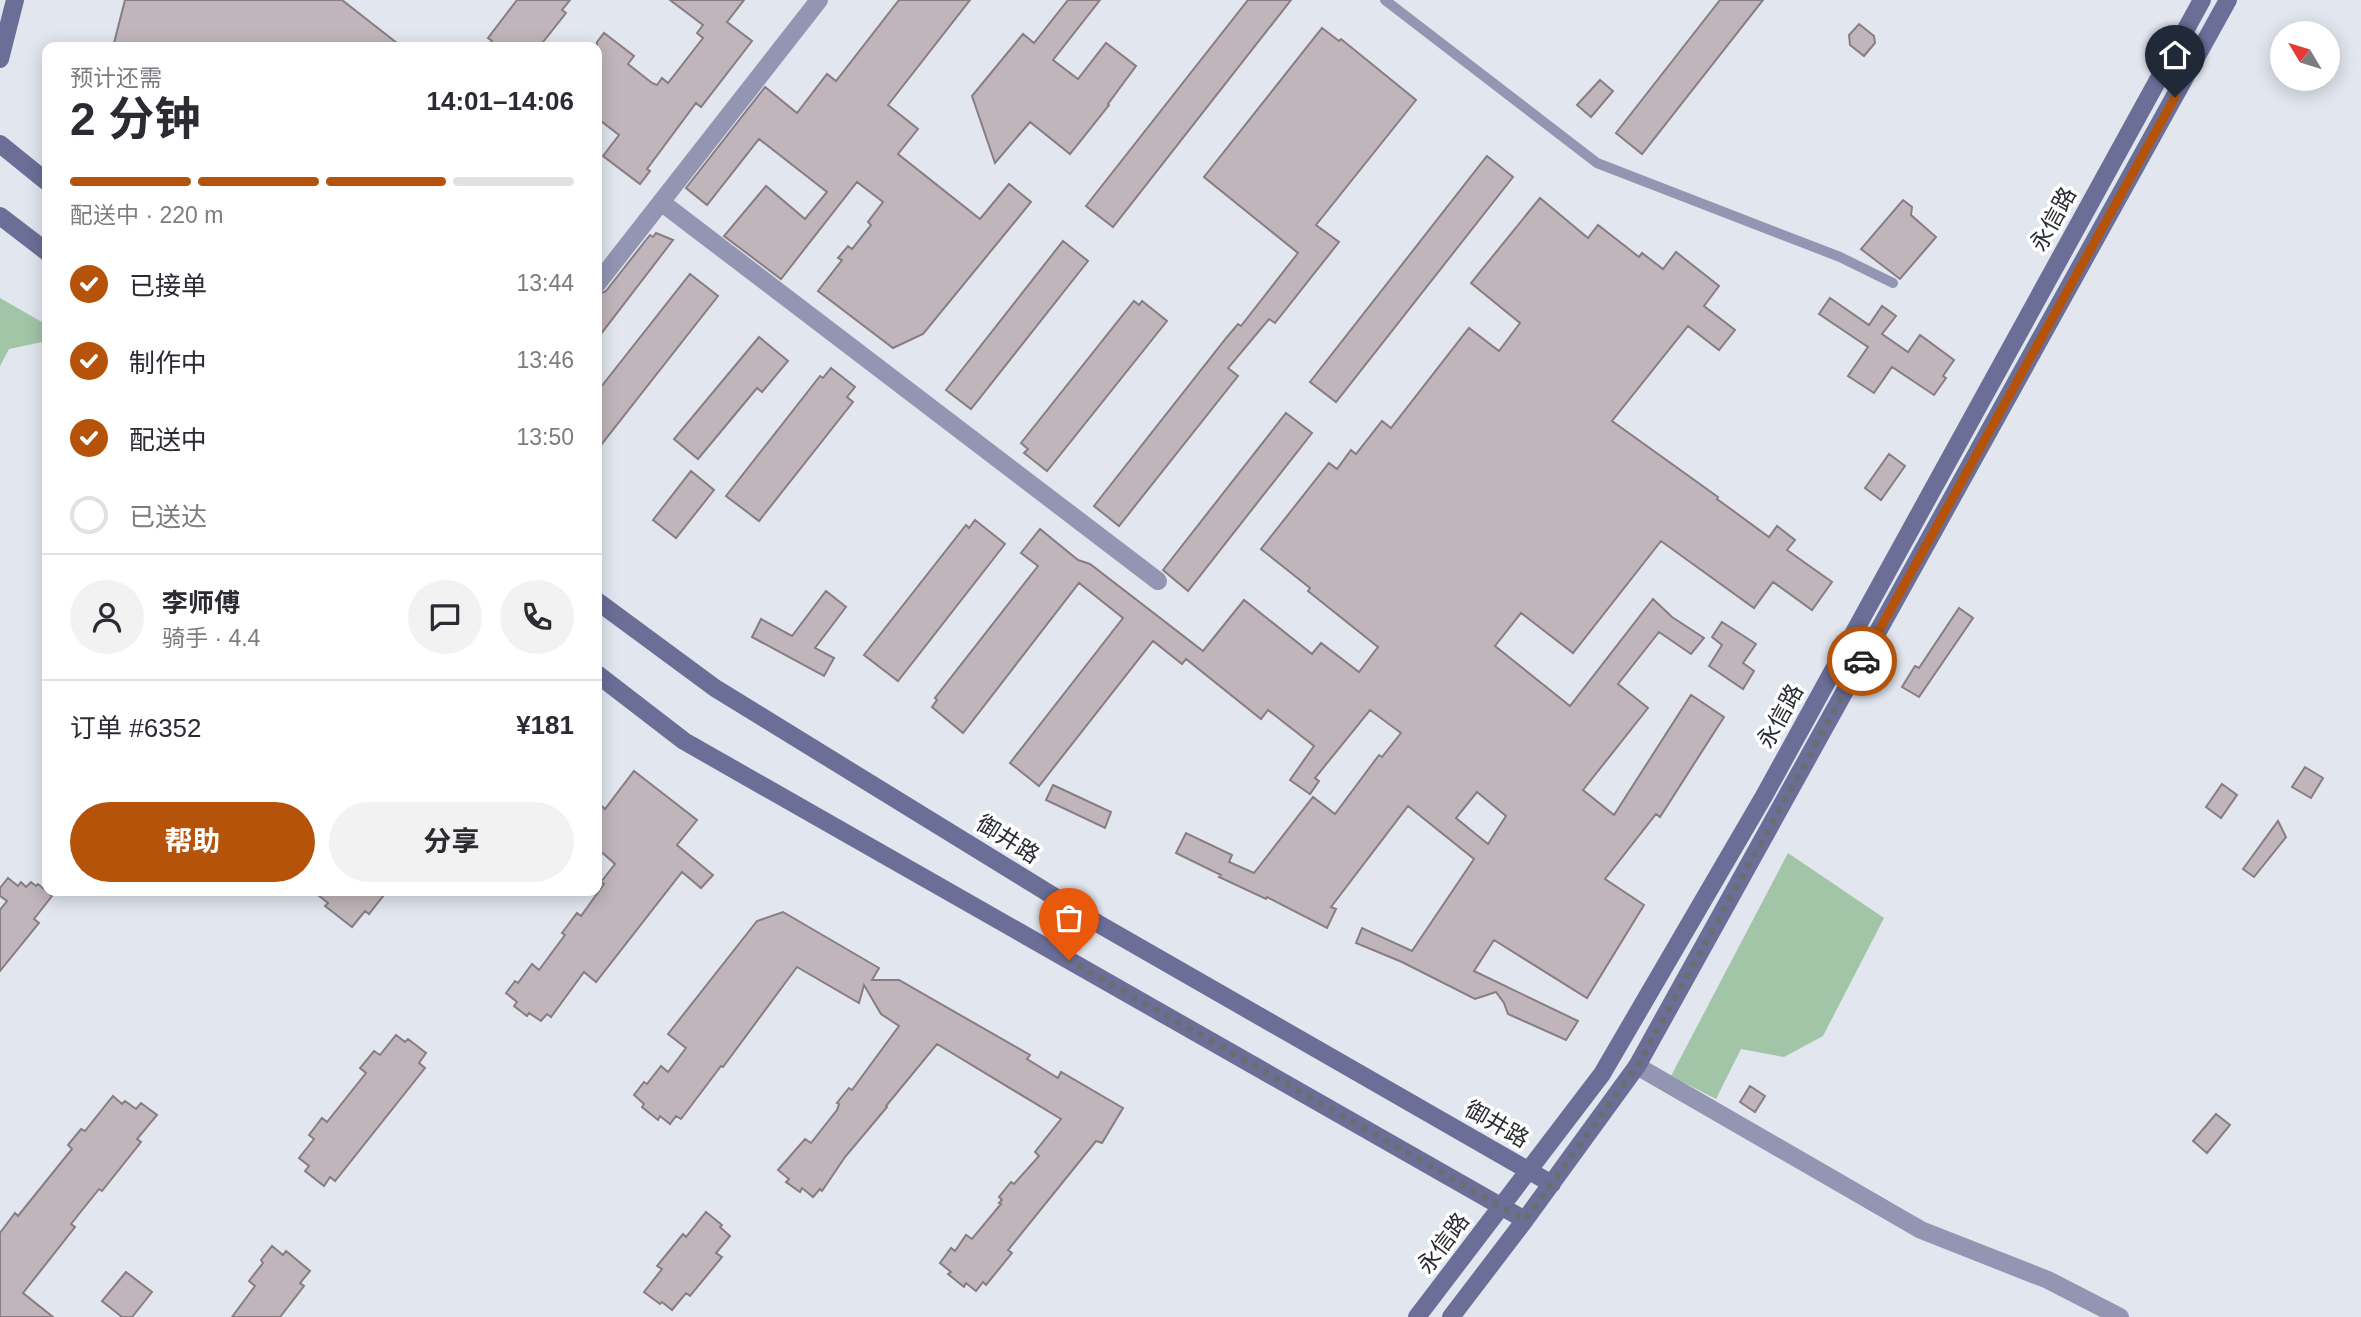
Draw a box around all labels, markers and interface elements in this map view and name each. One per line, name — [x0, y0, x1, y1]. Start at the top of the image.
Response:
north arrow — [2270, 21, 2340, 91]
map controls — [2270, 21, 2340, 91]
pin — [2145, 25, 2205, 97]
icon: home — [2156, 36, 2194, 74]
text: 预计还需 — [70, 65, 162, 91]
text: 14:01–14:06 — [427, 86, 574, 116]
text: 2 分钟 — [70, 93, 200, 145]
street label: 永信路 — [2025, 183, 2081, 255]
text: 配送中 · 220 m — [70, 202, 223, 228]
icon: check — [70, 265, 108, 303]
text: 13:44 — [516, 270, 574, 296]
text: 已接单 — [129, 271, 207, 301]
icon: check — [70, 342, 108, 380]
text: 13:46 — [516, 347, 574, 373]
text: 制作中 — [129, 348, 207, 378]
icon: check — [70, 419, 108, 457]
text: 13:50 — [516, 424, 574, 450]
text: 配送中 — [129, 425, 207, 455]
text: 已送达 — [129, 502, 207, 532]
button: person — [70, 580, 144, 654]
button: chat — [408, 580, 482, 654]
button: phone — [500, 580, 574, 654]
text: 李师傅 — [162, 588, 240, 618]
text: 骑手 · 4.4 — [162, 625, 260, 651]
courier — [1827, 626, 1897, 696]
icon: car — [1843, 642, 1881, 680]
street label: 永信路 — [1752, 680, 1808, 752]
text: ¥181 — [516, 710, 574, 740]
text: 订单 #6352 — [70, 713, 202, 743]
button: 帮助 — [70, 802, 315, 882]
button: 分享 — [329, 802, 574, 882]
street label: 御井路 — [972, 810, 1044, 868]
pin — [1039, 888, 1099, 960]
icon: bag — [1050, 899, 1088, 937]
street label: 御井路 — [1461, 1095, 1533, 1153]
street label: 永信路 — [1412, 1208, 1474, 1278]

